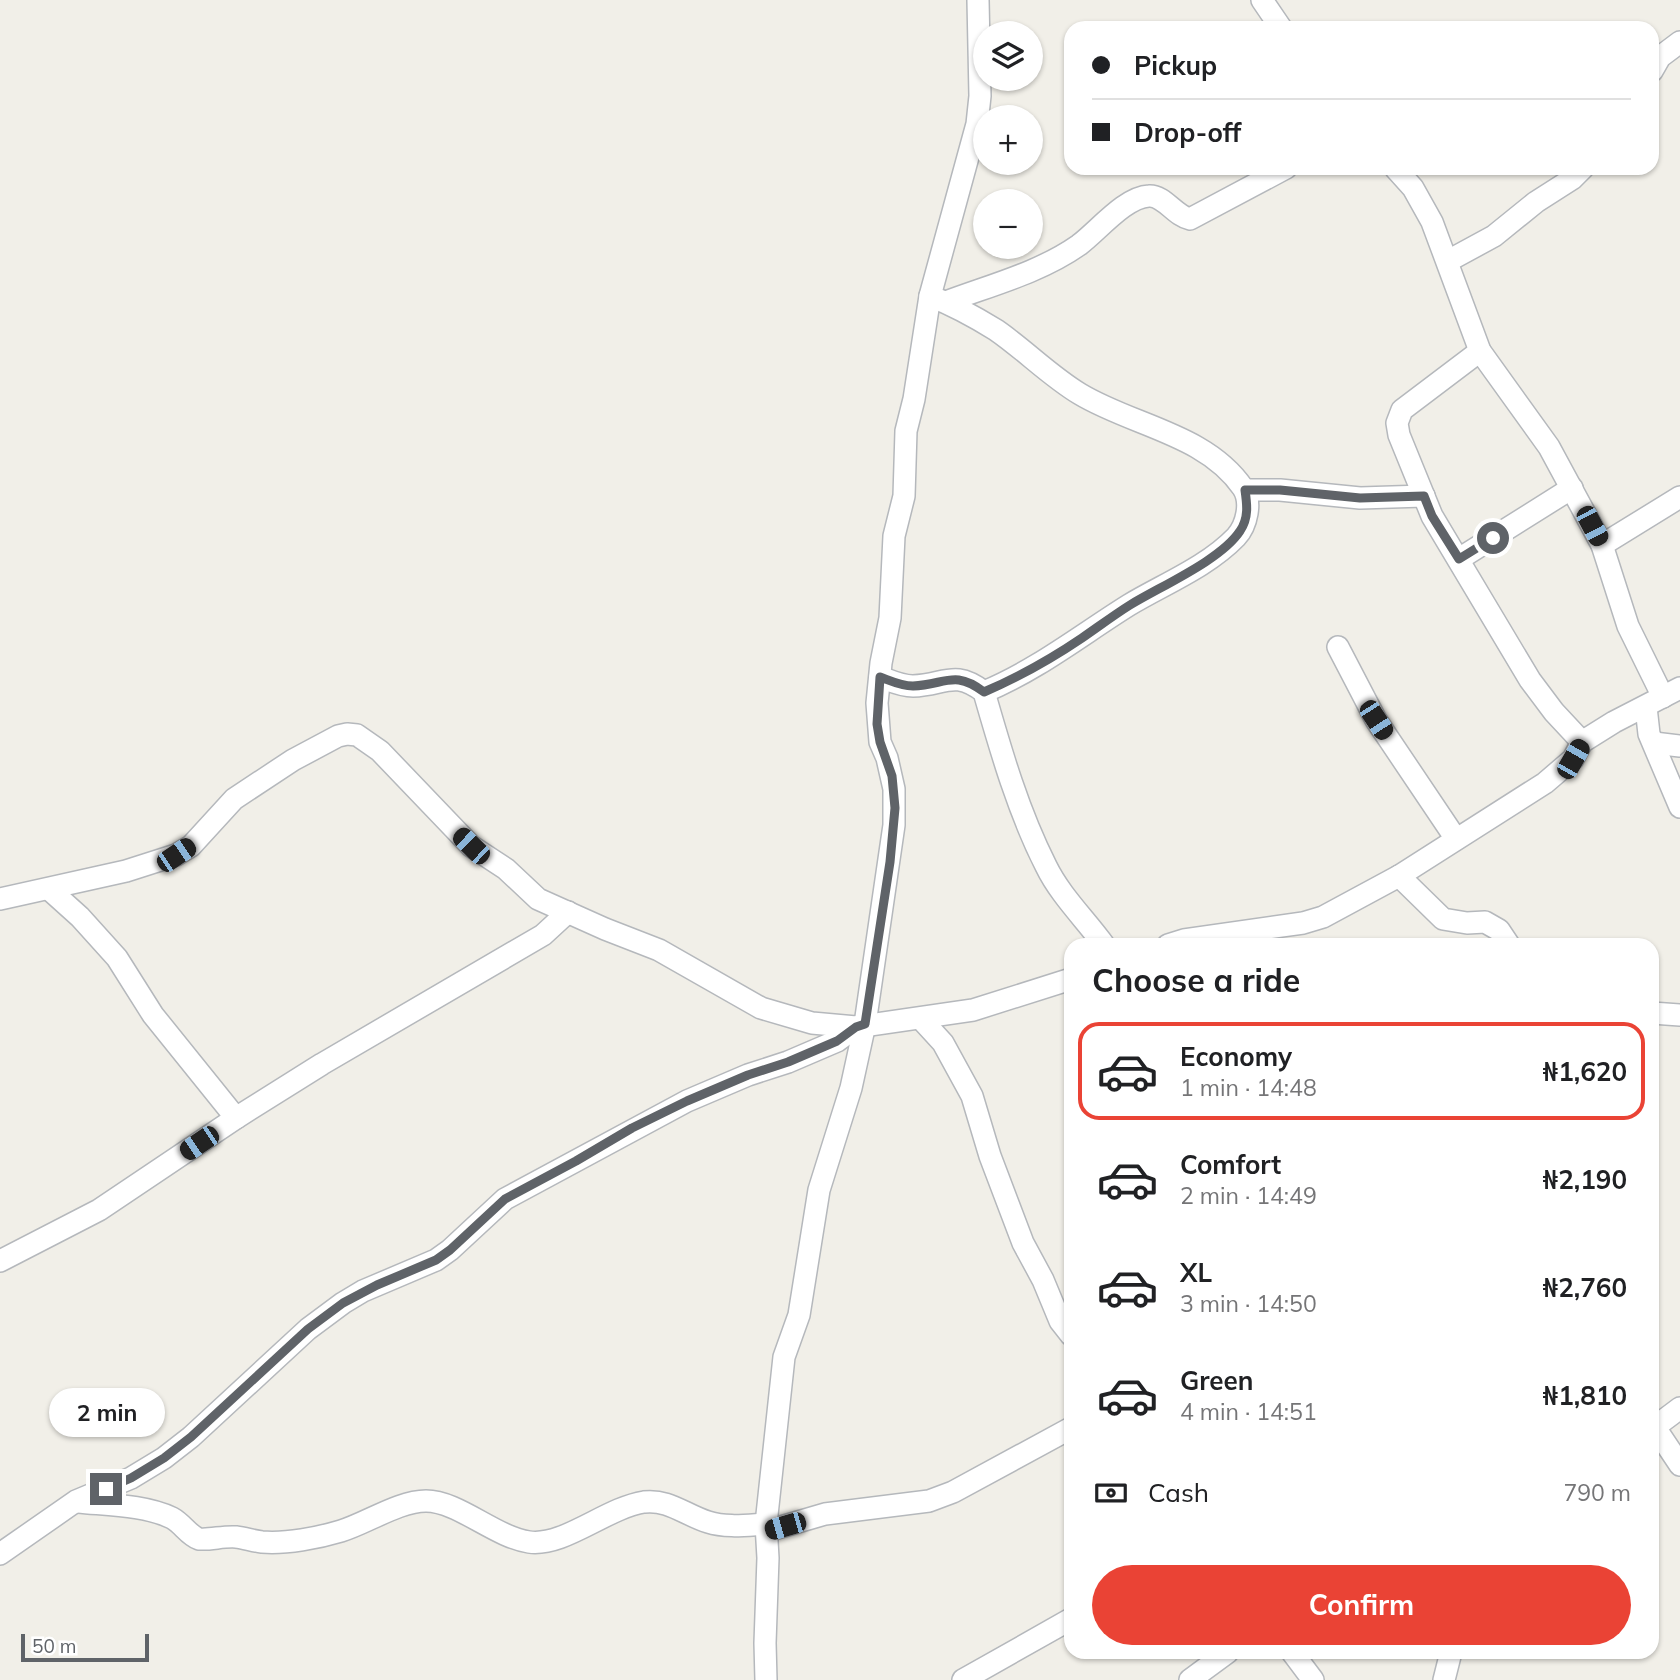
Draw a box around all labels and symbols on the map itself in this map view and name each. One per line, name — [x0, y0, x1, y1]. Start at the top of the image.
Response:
car — [1573, 503, 1612, 549]
route start — [1477, 522, 1509, 554]
car — [1356, 697, 1397, 743]
car — [1554, 736, 1593, 782]
car — [449, 824, 494, 868]
car — [153, 835, 200, 875]
car — [176, 1123, 223, 1163]
callout: 2 min — [48, 1388, 164, 1436]
route end — [90, 1473, 122, 1505]
car — [762, 1510, 809, 1542]
scale bar — [21, 1631, 149, 1663]

